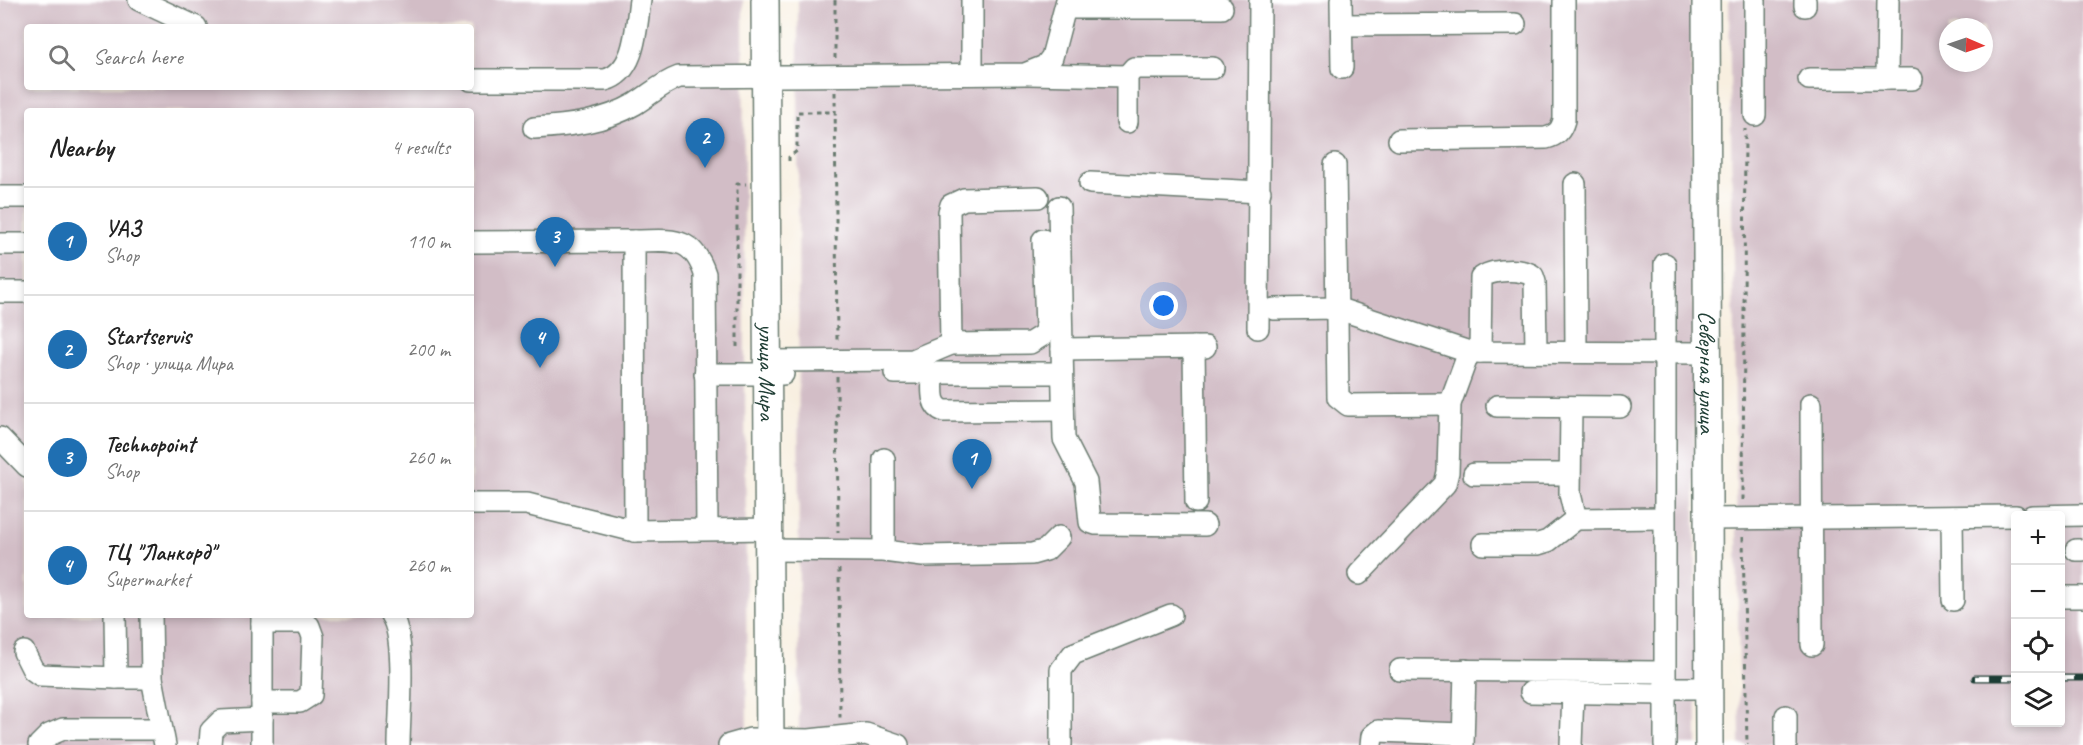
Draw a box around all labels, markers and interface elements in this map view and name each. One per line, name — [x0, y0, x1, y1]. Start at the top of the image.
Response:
north arrow — [1939, 18, 1993, 72]
search box — [24, 24, 474, 90]
icon: search — [45, 41, 78, 74]
text: Search here — [93, 43, 183, 71]
pin: 2 — [686, 118, 724, 168]
text: Nearby — [48, 131, 113, 164]
text: 4 results — [391, 135, 450, 160]
text: УАЗ — [105, 215, 141, 243]
pin: 3 — [536, 218, 574, 267]
text: 1 — [63, 229, 72, 254]
text: 110 m — [407, 229, 450, 254]
text: Shop — [105, 243, 139, 268]
your location — [1149, 291, 1178, 320]
street label: Северная улица — [1692, 311, 1723, 435]
pin: 4 — [520, 318, 560, 368]
street label: улица Мира — [752, 322, 783, 422]
text: Startservis — [105, 323, 191, 351]
text: 2 — [63, 337, 72, 362]
text: 200 m — [407, 337, 450, 362]
text: Shop · улица Мира — [105, 351, 233, 376]
text: Technopoint — [105, 431, 195, 459]
pin: 1 — [952, 440, 992, 489]
text: 3 — [63, 445, 72, 470]
text: 260 m — [407, 445, 450, 470]
text: Shop — [105, 459, 139, 484]
map controls — [2011, 511, 2065, 727]
button: + — [2011, 511, 2065, 565]
text: ТЦ "Ланкорд" — [105, 539, 215, 567]
text: 4 — [63, 553, 72, 578]
text: 260 m — [407, 553, 450, 578]
button: − — [2011, 565, 2065, 619]
text: Supermarket — [105, 567, 190, 592]
button: locate — [2011, 619, 2065, 673]
button: layers — [2011, 673, 2065, 727]

